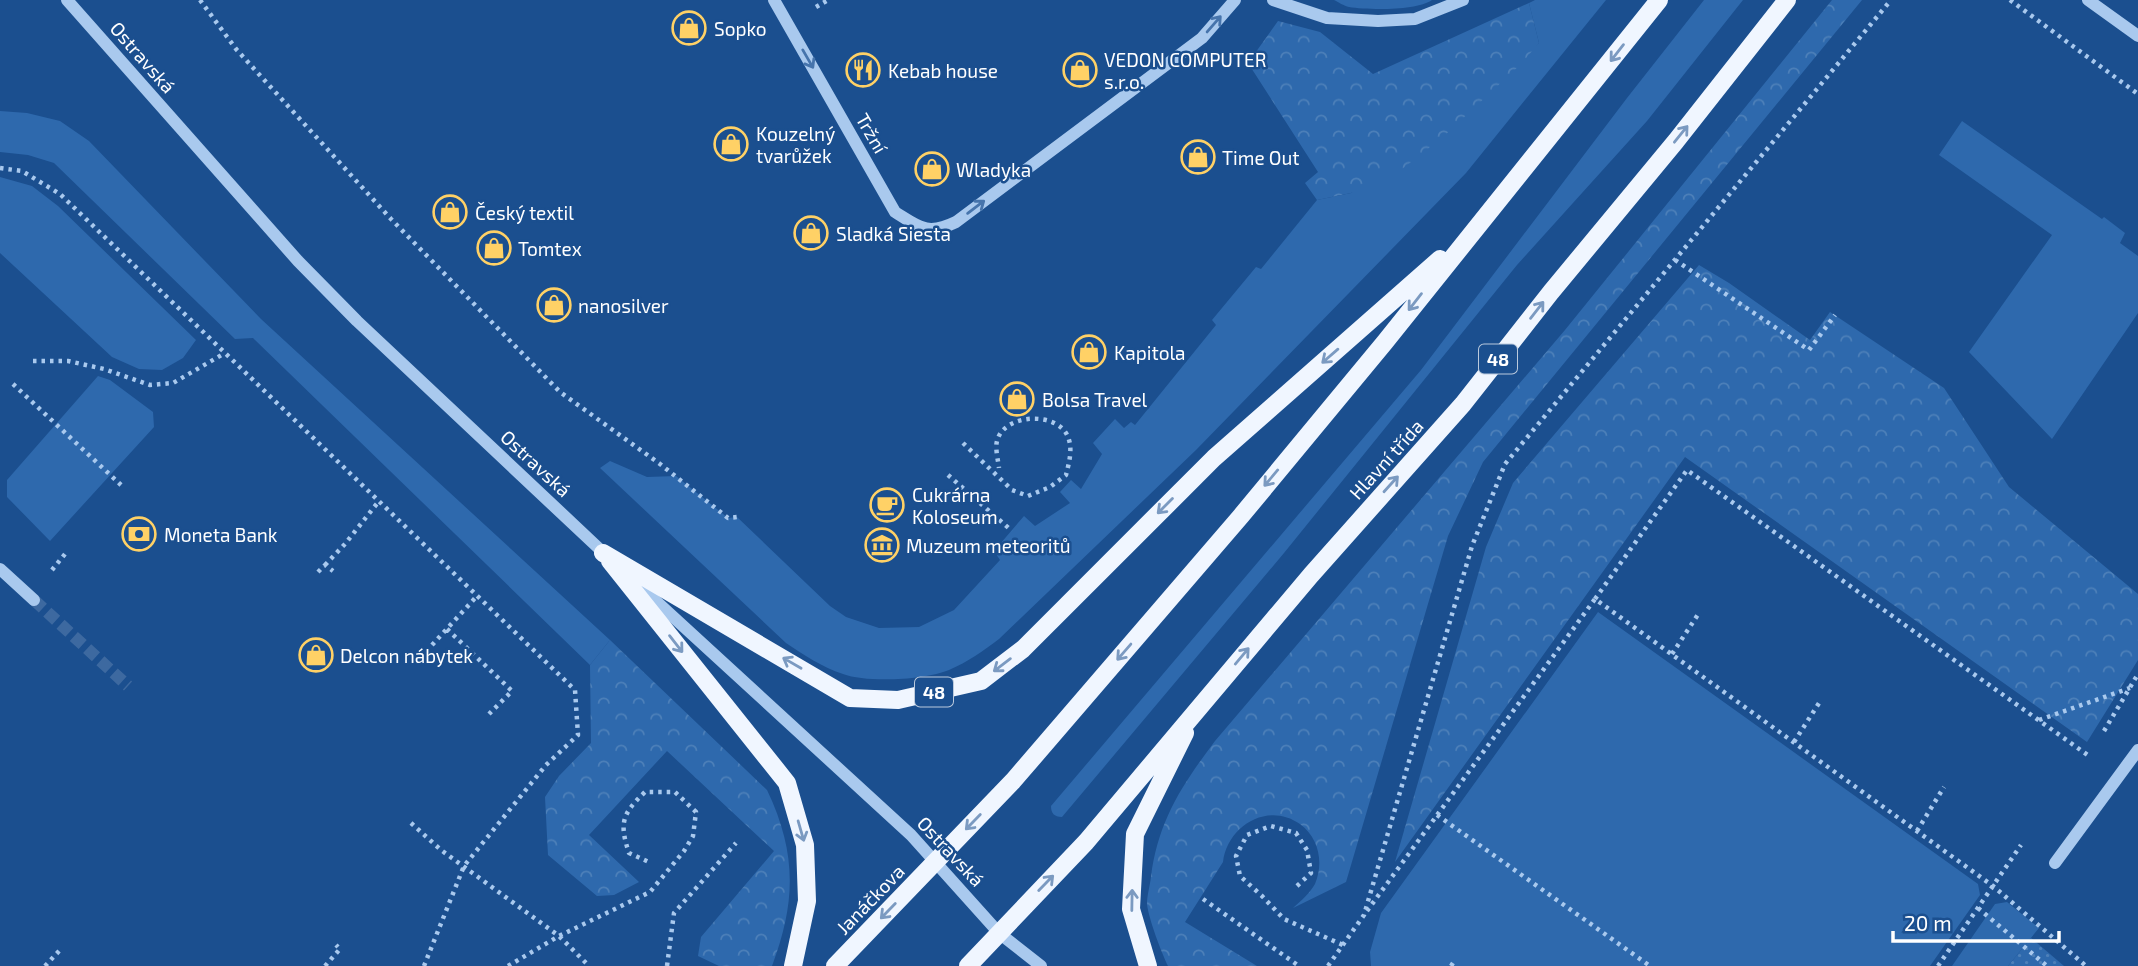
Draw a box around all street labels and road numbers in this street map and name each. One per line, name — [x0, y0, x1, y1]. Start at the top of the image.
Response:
street label: Ostravská — [106, 16, 180, 98]
street label: Tržní — [851, 109, 893, 158]
road number: 48 — [1479, 344, 1517, 374]
street label: Hlavní třída — [1344, 414, 1428, 504]
street label: Ostravská — [496, 425, 576, 501]
road number: 48 — [915, 678, 953, 706]
street label: Ostravská — [913, 811, 989, 891]
street label: Janáčkova — [831, 859, 909, 939]

